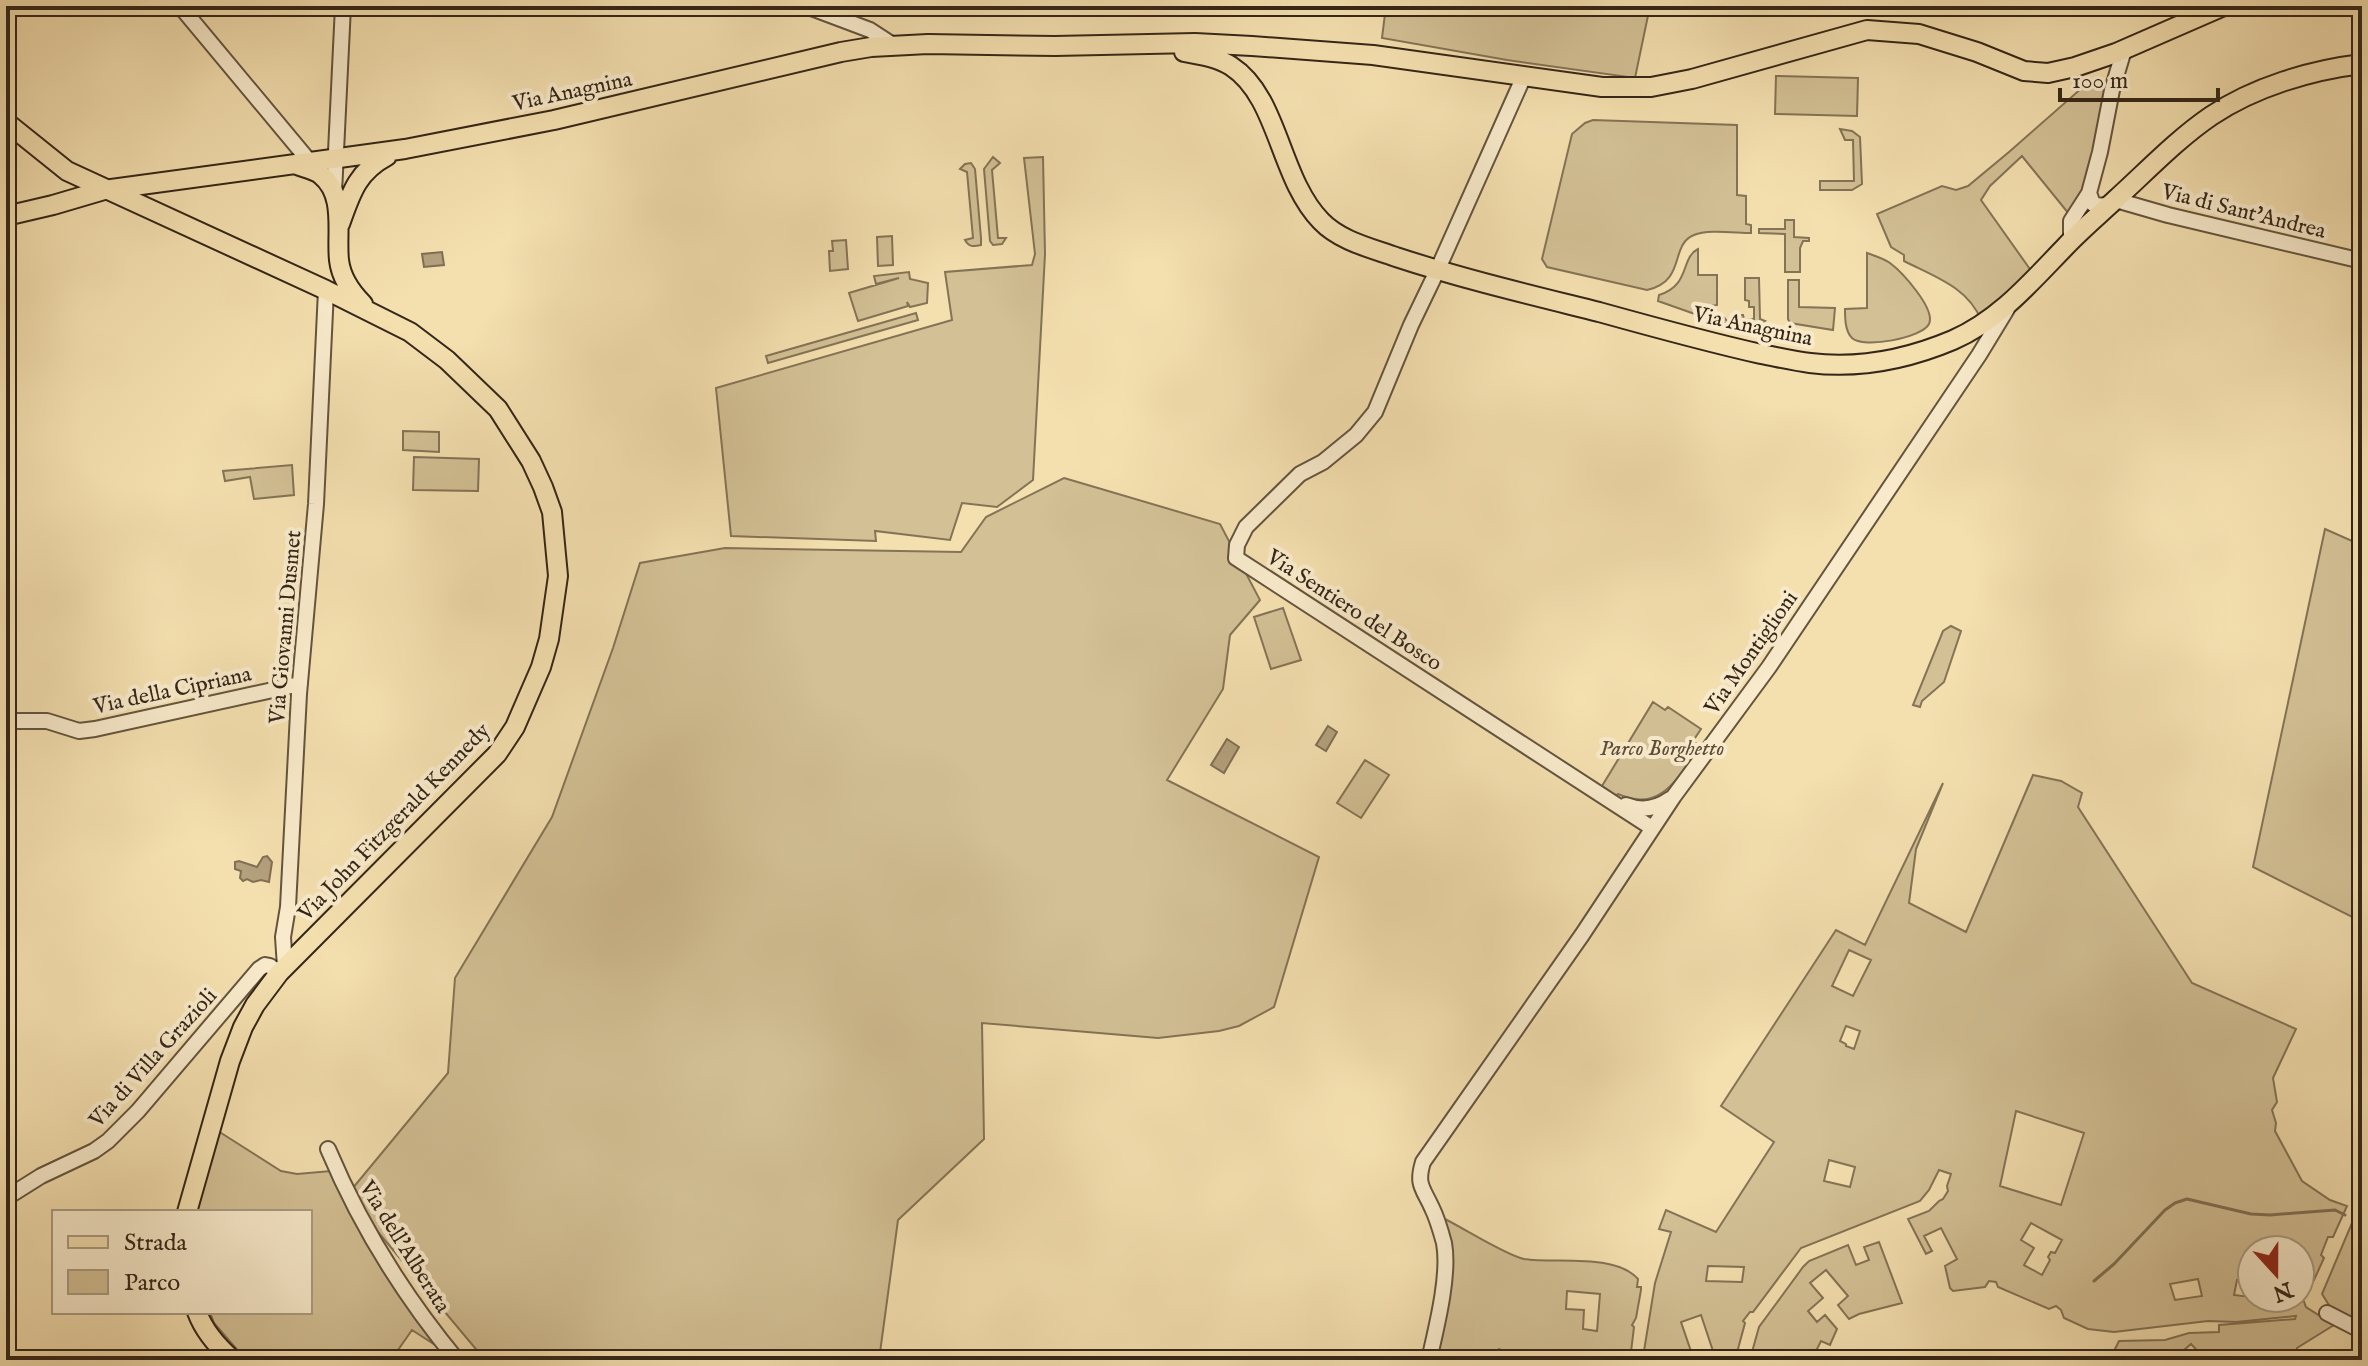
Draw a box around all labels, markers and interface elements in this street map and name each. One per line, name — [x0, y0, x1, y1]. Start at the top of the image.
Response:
scale bar — [2060, 52, 2218, 102]
street label: Via Anagnina — [509, 66, 635, 118]
text: 100 m — [2072, 66, 2128, 97]
street label: Via di Sant'Andrea — [2158, 178, 2329, 246]
street label: Via Anagnina — [1689, 300, 1815, 353]
street label: Via Giovanni Dusmet — [263, 529, 308, 726]
street label: Via Sentiero del Bosco — [1260, 543, 1447, 678]
street label: Via Montiglioni — [1698, 586, 1805, 721]
street label: Via della Cipriana — [90, 660, 254, 722]
street label: Via John Fitzgerald Kennedy — [292, 717, 497, 928]
park label: Parco Borghetto — [1600, 735, 1724, 763]
street label: Via di Villa Grazioli — [83, 983, 224, 1135]
street label: Via dell'Alberata — [352, 1175, 456, 1319]
legend — [52, 1210, 312, 1314]
text: Strada — [124, 1228, 188, 1259]
north arrow — [2236, 1234, 2316, 1314]
text: Parco — [124, 1268, 180, 1299]
text: N — [2269, 1274, 2297, 1307]

